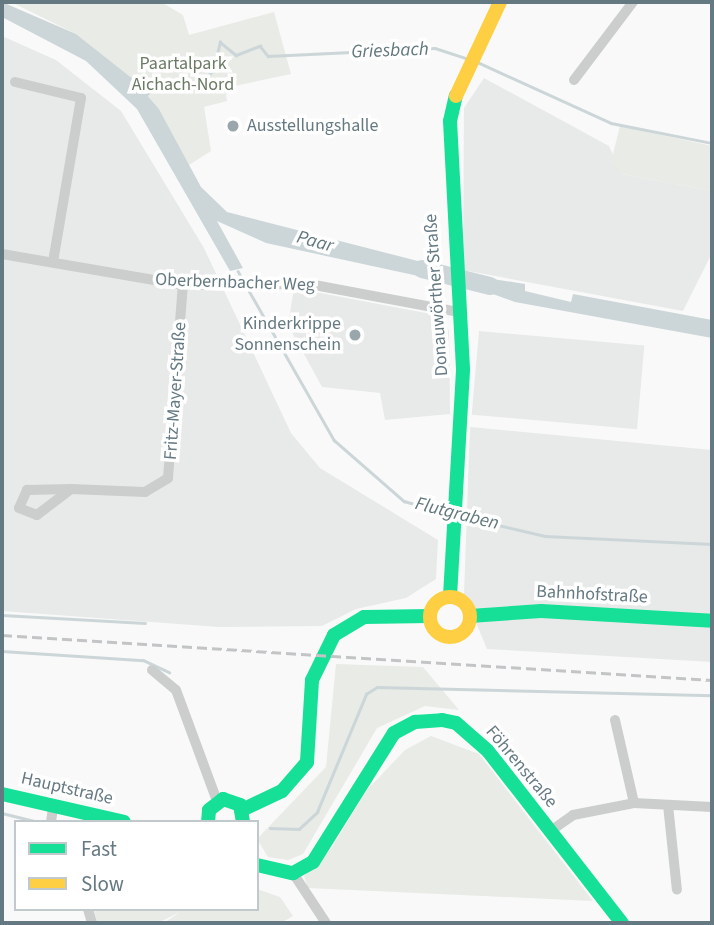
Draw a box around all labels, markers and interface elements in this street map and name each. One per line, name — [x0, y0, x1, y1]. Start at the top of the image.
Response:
water label: Griesbach — [351, 38, 429, 64]
park label: Paartalpark Aichach-Nord — [132, 54, 234, 96]
place label: Ausstellungshalle — [247, 115, 378, 137]
marker: Ausstellungshalle — [225, 118, 241, 134]
street label: Donauwörther Straße — [421, 213, 453, 377]
water label: Paar — [294, 226, 336, 258]
street label: Oberbernbacher Weg — [155, 269, 315, 297]
place label: Kinderkrippe Sonnenschein — [234, 314, 341, 356]
street label: Fritz-Mayer-Straße — [160, 321, 192, 461]
marker: Kinderkrippe Sonnenschein — [347, 327, 363, 343]
water label: Flutgraben — [413, 493, 501, 535]
street label: Bahnhofstraße — [536, 581, 648, 609]
street label: Föhrenstraße — [480, 722, 562, 812]
street label: Hauptstraße — [19, 768, 115, 810]
legend — [14, 820, 259, 911]
text: Fast — [81, 834, 117, 864]
text: Slow — [81, 869, 124, 899]

